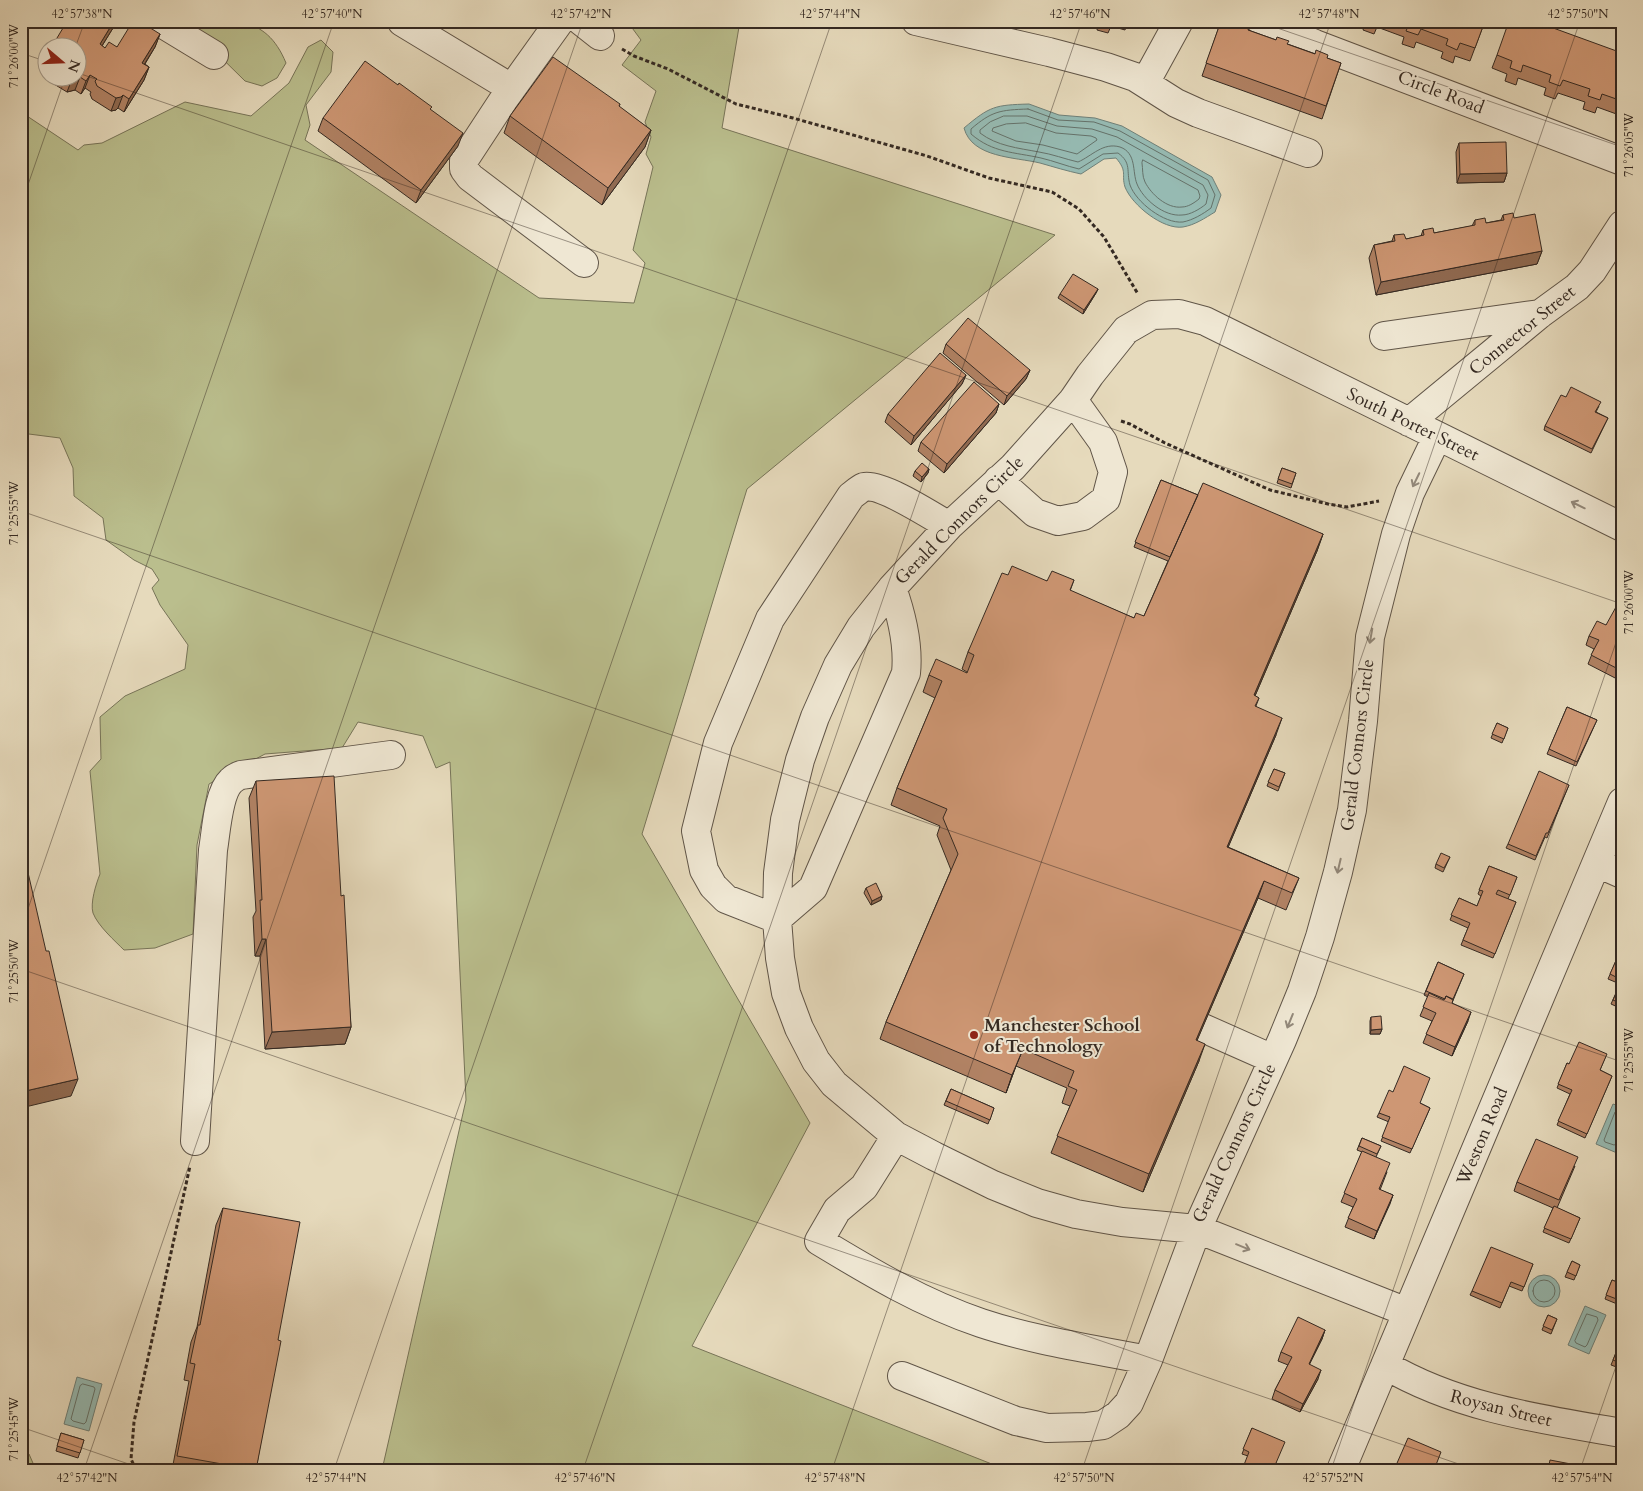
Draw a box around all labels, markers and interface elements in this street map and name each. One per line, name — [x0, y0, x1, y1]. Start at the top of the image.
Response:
text: 42°57'38"N — [52, 6, 113, 22]
text: 42°57'40"N — [302, 6, 363, 22]
text: 42°57'42"N — [551, 6, 612, 22]
text: 42°57'44"N — [800, 6, 861, 22]
text: 42°57'46"N — [1050, 6, 1111, 22]
text: 42°57'48"N — [1299, 6, 1360, 22]
text: 42°57'50"N — [1548, 6, 1609, 22]
text: 71°26'00"W — [6, 23, 22, 88]
north arrow — [38, 38, 88, 88]
text: N — [63, 57, 85, 75]
street label: Circle Road — [1394, 65, 1488, 121]
text: 71°26'05"W — [1621, 112, 1637, 177]
street label: Connector Street — [1464, 279, 1581, 381]
street label: South Porter Street — [1342, 382, 1483, 467]
street label: Gerald Connors Circle — [889, 450, 1029, 590]
one-way arrow — [1411, 473, 1421, 488]
text: 71°25'55"W — [6, 480, 22, 545]
one-way arrow — [1571, 500, 1586, 510]
text: 71°26'00"W — [1621, 569, 1637, 634]
one-way arrow — [1365, 628, 1375, 644]
street label: Gerald Connors Circle — [1335, 658, 1380, 833]
one-way arrow — [1334, 858, 1343, 874]
text: 71°25'50"W — [6, 938, 22, 1003]
place label: Manchester School of Technology — [984, 1013, 1140, 1059]
one-way arrow — [1284, 1013, 1294, 1028]
text: 71°25'55"W — [1621, 1027, 1637, 1092]
marker: Manchester School of Technology — [968, 1029, 980, 1041]
street label: Gerald Connors Circle — [1187, 1059, 1282, 1227]
street label: Weston Road — [1450, 1083, 1514, 1190]
one-way arrow — [1234, 1243, 1250, 1252]
street label: Roysan Street — [1447, 1384, 1555, 1433]
text: 71°25'45"W — [6, 1396, 22, 1461]
text: 42°57'42"N — [57, 1470, 118, 1486]
text: 42°57'44"N — [306, 1470, 367, 1486]
text: 42°57'46"N — [555, 1470, 616, 1486]
text: 42°57'48"N — [805, 1470, 866, 1486]
text: 42°57'50"N — [1054, 1470, 1115, 1486]
text: 42°57'52"N — [1303, 1470, 1364, 1486]
text: 42°57'54"N — [1552, 1470, 1613, 1486]

